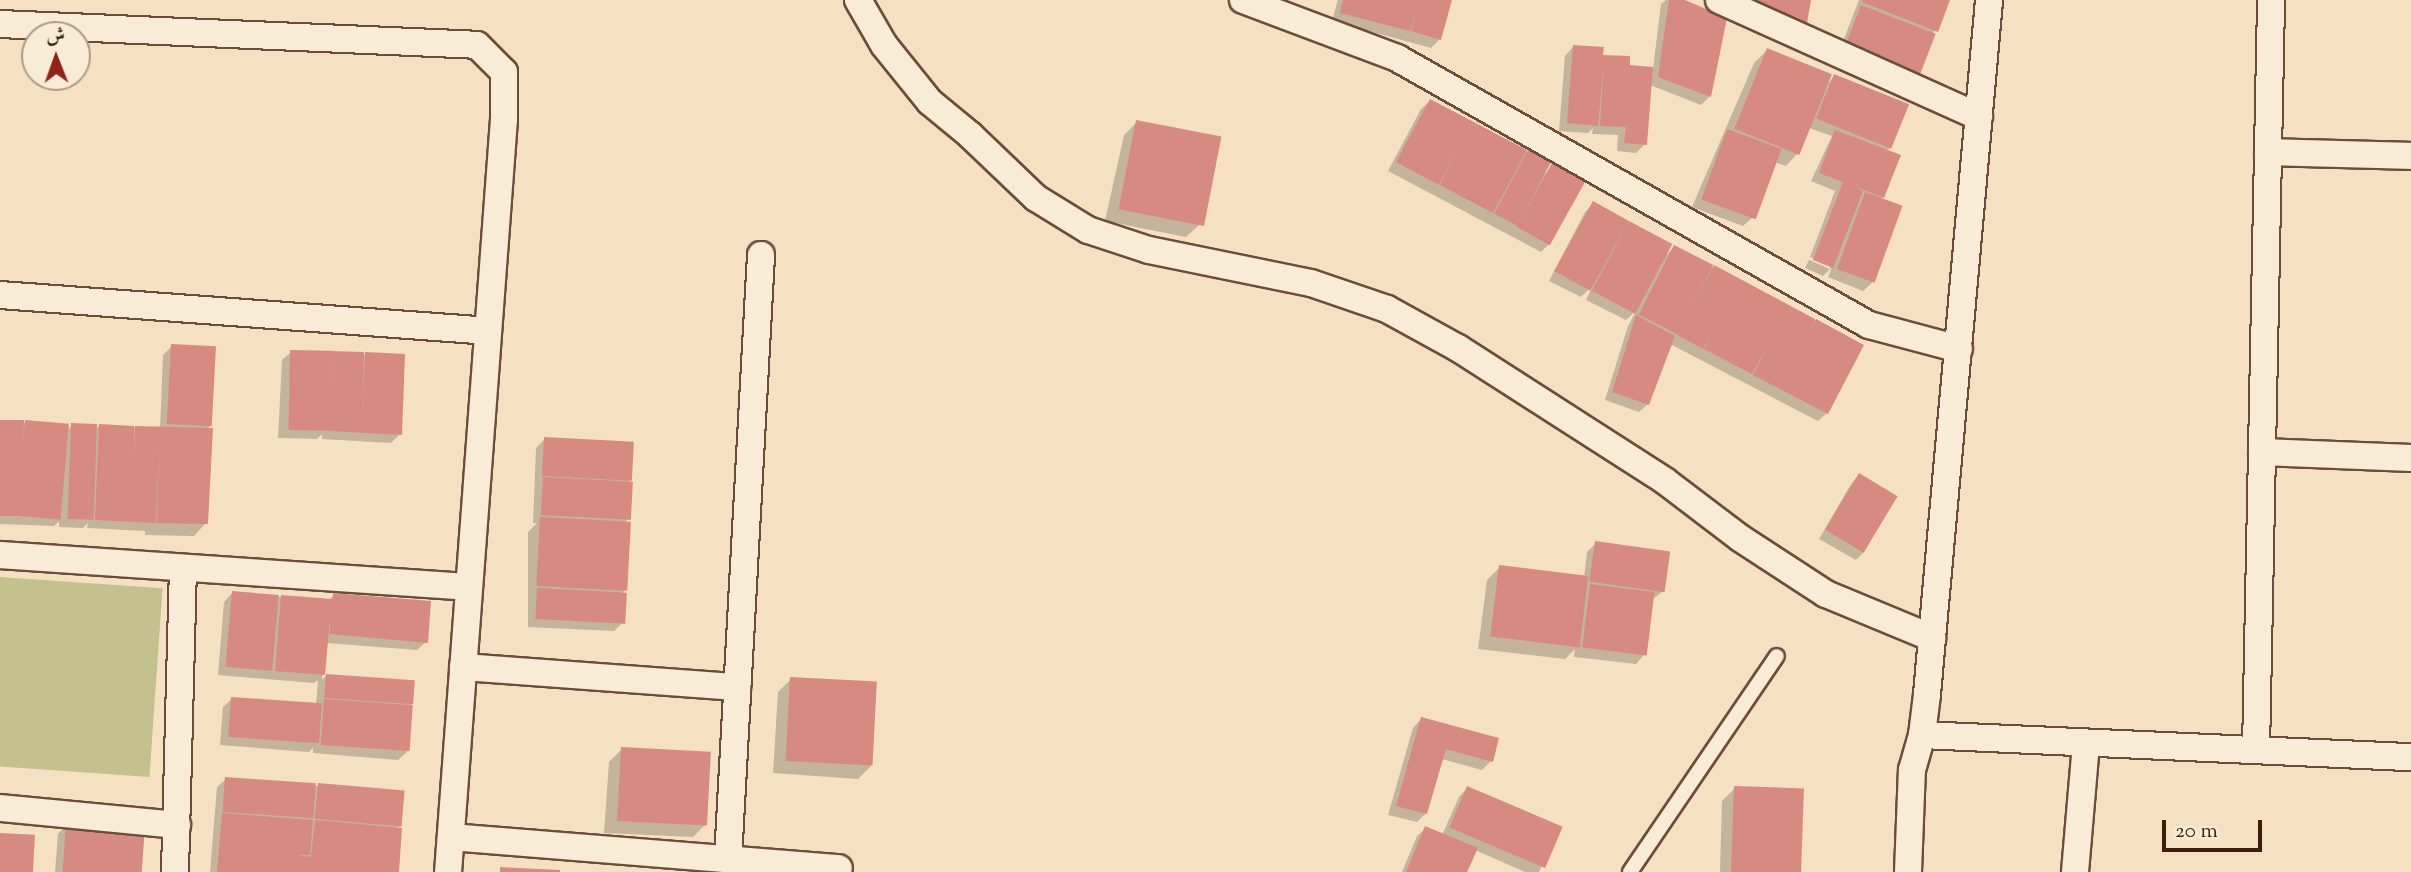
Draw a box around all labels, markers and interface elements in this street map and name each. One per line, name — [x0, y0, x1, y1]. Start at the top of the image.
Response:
north arrow — [21, 21, 91, 91]
text: ش — [46, 23, 65, 50]
scale bar — [2166, 806, 2266, 850]
text: 20 m — [2175, 817, 2218, 847]

